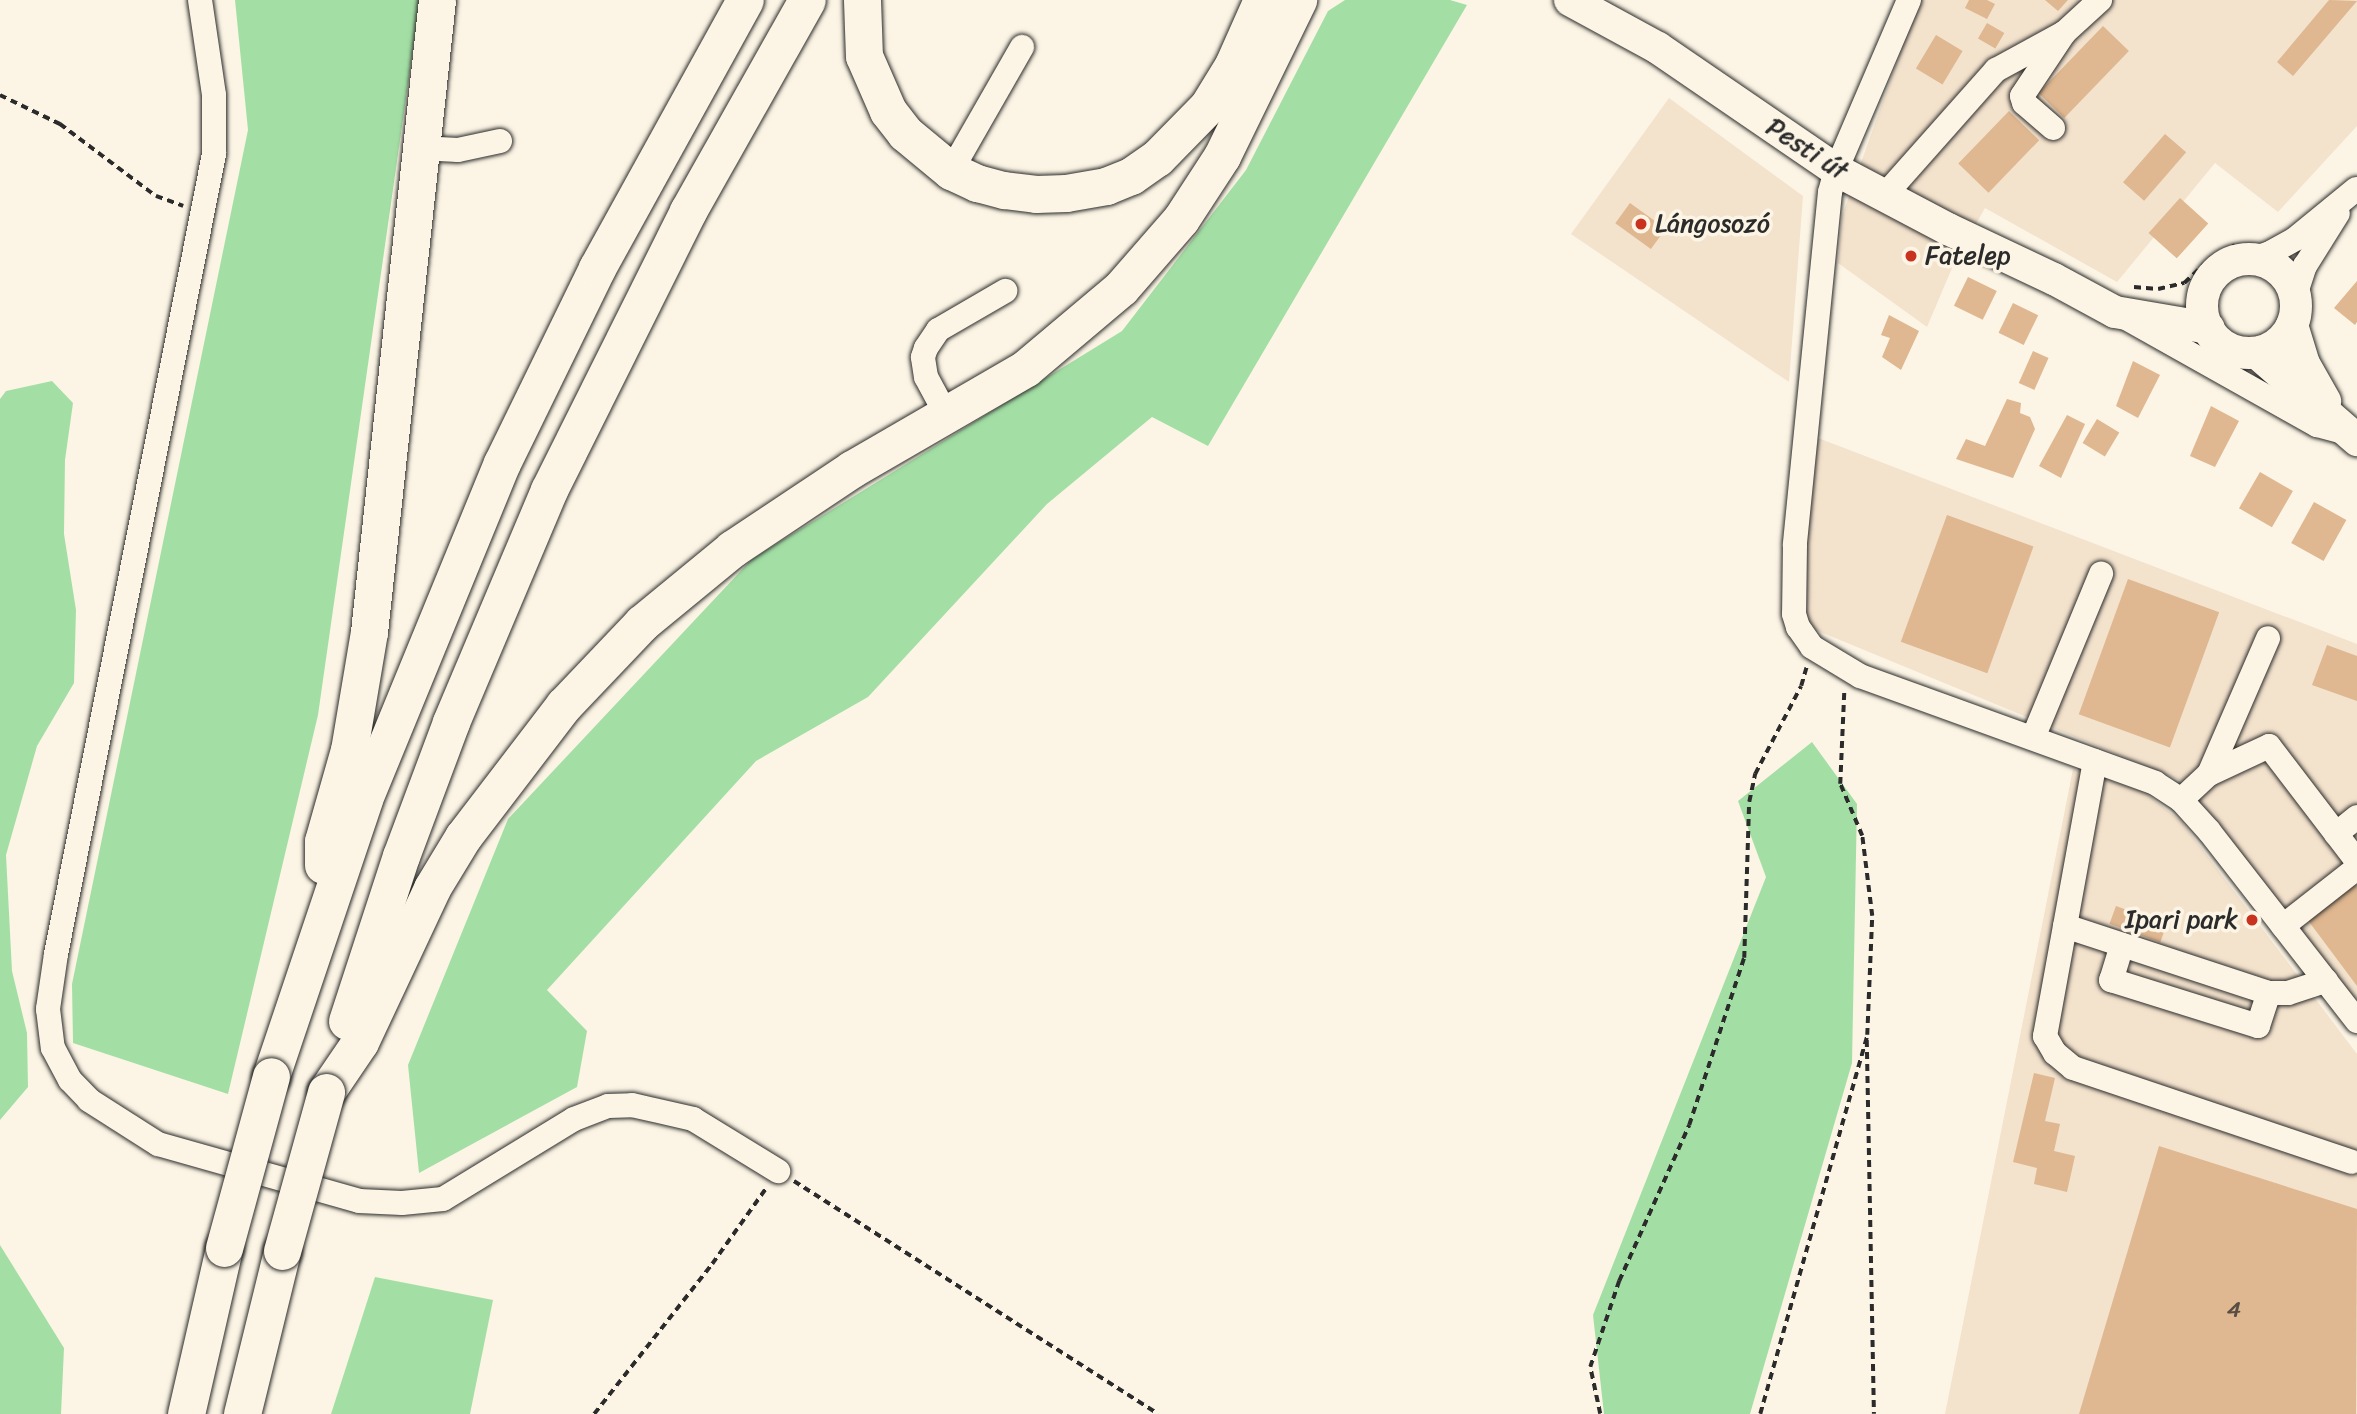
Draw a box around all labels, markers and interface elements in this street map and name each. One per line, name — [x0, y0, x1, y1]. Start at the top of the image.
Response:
street label: Pesti út — [1760, 111, 1854, 187]
place label: Lángosozó — [1655, 208, 1770, 240]
marker: Lángosozó — [1633, 216, 1649, 232]
place label: Fatelep — [1925, 240, 2011, 272]
marker: Fatelep — [1903, 248, 1919, 264]
place label: Ipari park — [2125, 904, 2238, 936]
marker: Ipari park — [2244, 912, 2260, 928]
house number: 4 — [2227, 1296, 2241, 1324]

